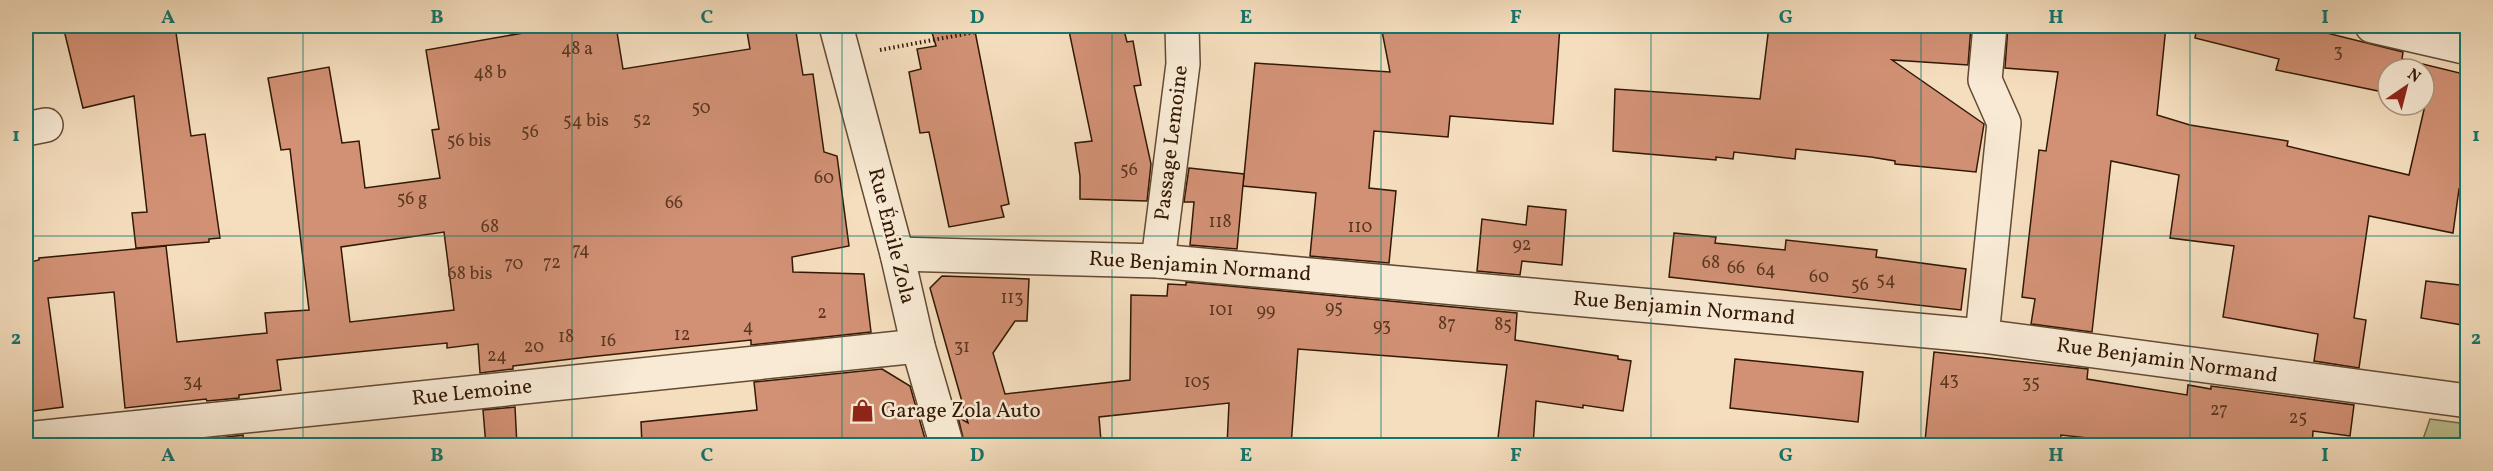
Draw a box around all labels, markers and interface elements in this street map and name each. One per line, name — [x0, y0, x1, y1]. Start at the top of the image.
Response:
text: A — [161, 4, 175, 32]
text: B — [430, 4, 444, 32]
text: C — [701, 4, 714, 32]
text: D — [970, 4, 984, 32]
text: E — [1240, 4, 1252, 32]
text: F — [1510, 4, 1522, 32]
text: G — [1779, 4, 1793, 32]
text: H — [2048, 4, 2064, 32]
text: I — [2321, 4, 2329, 32]
house number: 48 a — [561, 37, 593, 62]
house number: 3 — [2333, 40, 2343, 65]
north arrow — [2376, 57, 2436, 117]
house number: 48 b — [474, 61, 507, 86]
street label: Passage Lemoine — [1148, 64, 1196, 222]
text: N — [2402, 64, 2425, 89]
house number: 50 — [691, 96, 711, 121]
house number: 52 — [633, 108, 651, 133]
house number: 54 bis — [563, 109, 609, 134]
house number: 56 — [521, 120, 539, 145]
text: 1 — [12, 122, 20, 150]
text: 1 — [2472, 122, 2480, 150]
house number: 56 bis — [447, 129, 491, 154]
house number: 56 — [1120, 158, 1138, 183]
street label: Rue Émile Zola — [860, 165, 922, 307]
house number: 60 — [814, 166, 834, 191]
house number: 56 g — [397, 187, 427, 212]
house number: 66 — [665, 191, 683, 216]
house number: 118 — [1208, 210, 1232, 235]
house number: 68 — [481, 215, 499, 240]
house number: 110 — [1348, 215, 1373, 240]
house number: 92 — [1512, 233, 1532, 258]
house number: 74 — [572, 238, 590, 263]
street label: Rue Benjamin Normand — [1088, 245, 1312, 289]
house number: 72 — [543, 251, 561, 276]
house number: 68 — [1702, 251, 1720, 276]
house number: 70 — [505, 252, 524, 277]
house number: 66 — [1727, 256, 1745, 281]
house number: 64 — [1756, 258, 1776, 283]
house number: 68 bis — [448, 262, 492, 287]
house number: 60 — [1809, 265, 1829, 290]
house number: 54 — [1876, 268, 1896, 293]
house number: 56 — [1851, 273, 1869, 298]
street label: Rue Benjamin Normand — [1572, 285, 1796, 333]
house number: 113 — [1000, 286, 1024, 311]
house number: 95 — [1325, 296, 1343, 321]
house number: 101 — [1209, 298, 1233, 323]
house number: 99 — [1257, 299, 1275, 324]
house number: 2 — [817, 301, 827, 326]
house number: 87 — [1438, 312, 1456, 337]
house number: 85 — [1494, 313, 1512, 338]
house number: 93 — [1373, 314, 1391, 339]
house number: 4 — [743, 315, 753, 340]
house number: 12 — [674, 323, 690, 348]
text: 2 — [11, 325, 21, 353]
house number: 18 — [558, 325, 574, 350]
text: 2 — [2471, 325, 2481, 353]
house number: 16 — [600, 329, 616, 354]
street label: Rue Benjamin Normand — [2055, 331, 2279, 391]
house number: 20 — [524, 335, 544, 360]
house number: 31 — [954, 335, 970, 360]
house number: 24 — [487, 344, 507, 369]
house number: 43 — [1939, 368, 1959, 393]
house number: 34 — [183, 370, 203, 395]
house number: 105 — [1184, 370, 1210, 395]
house number: 35 — [2022, 371, 2040, 396]
street label: Rue Lemoine — [410, 372, 534, 414]
place label: Garage Zola Auto — [881, 397, 1041, 426]
shop icon: Garage Zola Auto — [850, 398, 876, 424]
house number: 27 — [2210, 398, 2228, 423]
house number: 25 — [2289, 406, 2307, 431]
text: A — [161, 442, 175, 470]
text: B — [430, 442, 444, 470]
text: C — [701, 442, 714, 470]
text: D — [970, 442, 984, 470]
text: E — [1240, 442, 1252, 470]
text: F — [1510, 442, 1522, 470]
text: G — [1779, 442, 1793, 470]
text: H — [2048, 442, 2064, 470]
text: I — [2321, 442, 2329, 470]

